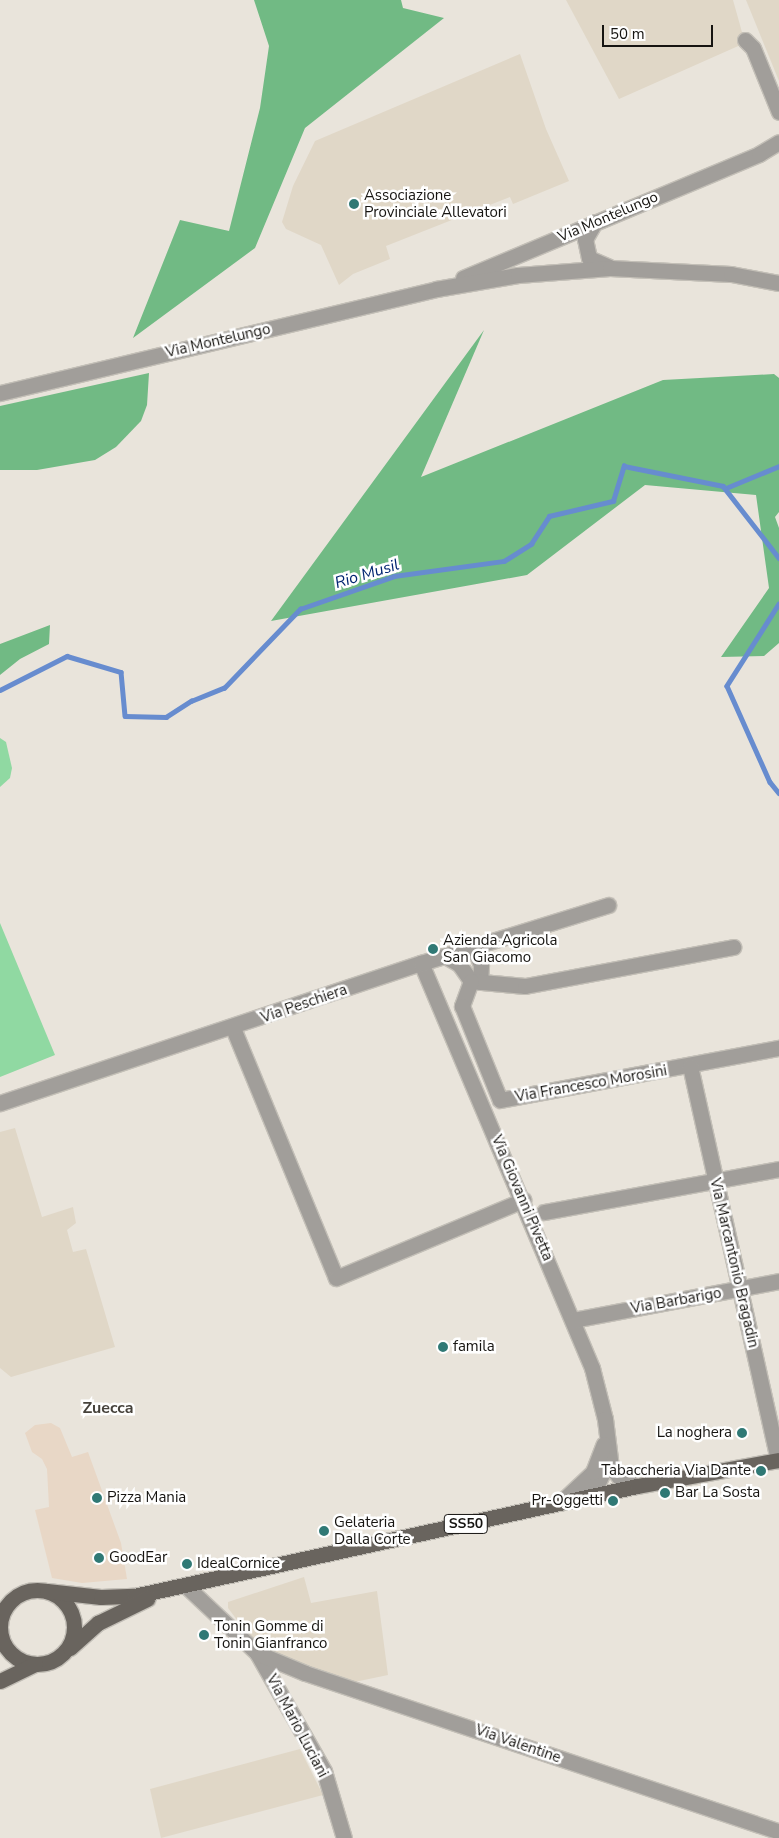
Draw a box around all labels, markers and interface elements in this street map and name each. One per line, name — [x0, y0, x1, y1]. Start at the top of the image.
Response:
scale bar — [604, 15, 715, 47]
text: 50 m — [610, 24, 645, 44]
place label: Associazione Provinciale Allevatori — [364, 186, 507, 221]
street label: Via Montelungo — [555, 188, 661, 246]
marker: Associazione Provinciale Allevatori — [348, 198, 360, 210]
street label: Via Montelungo — [164, 320, 272, 362]
water label: Rio Musil — [333, 555, 401, 593]
place label: Azienda Agricola San Giacomo — [443, 931, 557, 966]
marker: Azienda Agricola San Giacomo — [427, 943, 439, 955]
street label: Via Peschiera — [258, 981, 350, 1027]
street label: Via Francesco Morosini — [514, 1062, 668, 1106]
street label: Via Giovanni Pivetta — [487, 1132, 557, 1264]
street label: Via Marcantonio Bragadin — [706, 1176, 762, 1350]
street label: Via Barbarigo — [629, 1284, 723, 1318]
place label: famila — [453, 1338, 495, 1356]
marker: famila — [437, 1341, 449, 1353]
district label: Zuecca — [82, 1398, 134, 1418]
place label: La noghera — [657, 1424, 732, 1442]
marker: La noghera — [736, 1427, 748, 1439]
place label: Tabaccheria Via Dante — [601, 1462, 751, 1480]
marker: Tabaccheria Via Dante — [755, 1465, 767, 1477]
place label: Bar La Sosta — [675, 1484, 760, 1502]
marker: Bar La Sosta — [659, 1487, 671, 1499]
place label: Pizza Mania — [107, 1489, 186, 1507]
marker: Pizza Mania — [91, 1492, 103, 1504]
place label: Pr-Oggetti — [531, 1492, 603, 1510]
marker: Pr-Oggetti — [607, 1495, 619, 1507]
road number: SS50 — [444, 1512, 488, 1536]
place label: Gelateria Dalla Corte — [334, 1513, 411, 1548]
marker: Gelateria Dalla Corte — [318, 1525, 330, 1537]
place label: GoodEar — [109, 1549, 167, 1567]
marker: GoodEar — [93, 1552, 105, 1564]
place label: IdealCornice — [197, 1555, 280, 1573]
marker: IdealCornice — [181, 1558, 193, 1570]
place label: Tonin Gomme di Tonin Gianfranco — [214, 1617, 327, 1652]
marker: Tonin Gomme di Tonin Gianfranco — [198, 1629, 210, 1641]
street label: Via Mario Luciani — [262, 1671, 332, 1781]
street label: Via Valentine — [473, 1721, 563, 1767]

